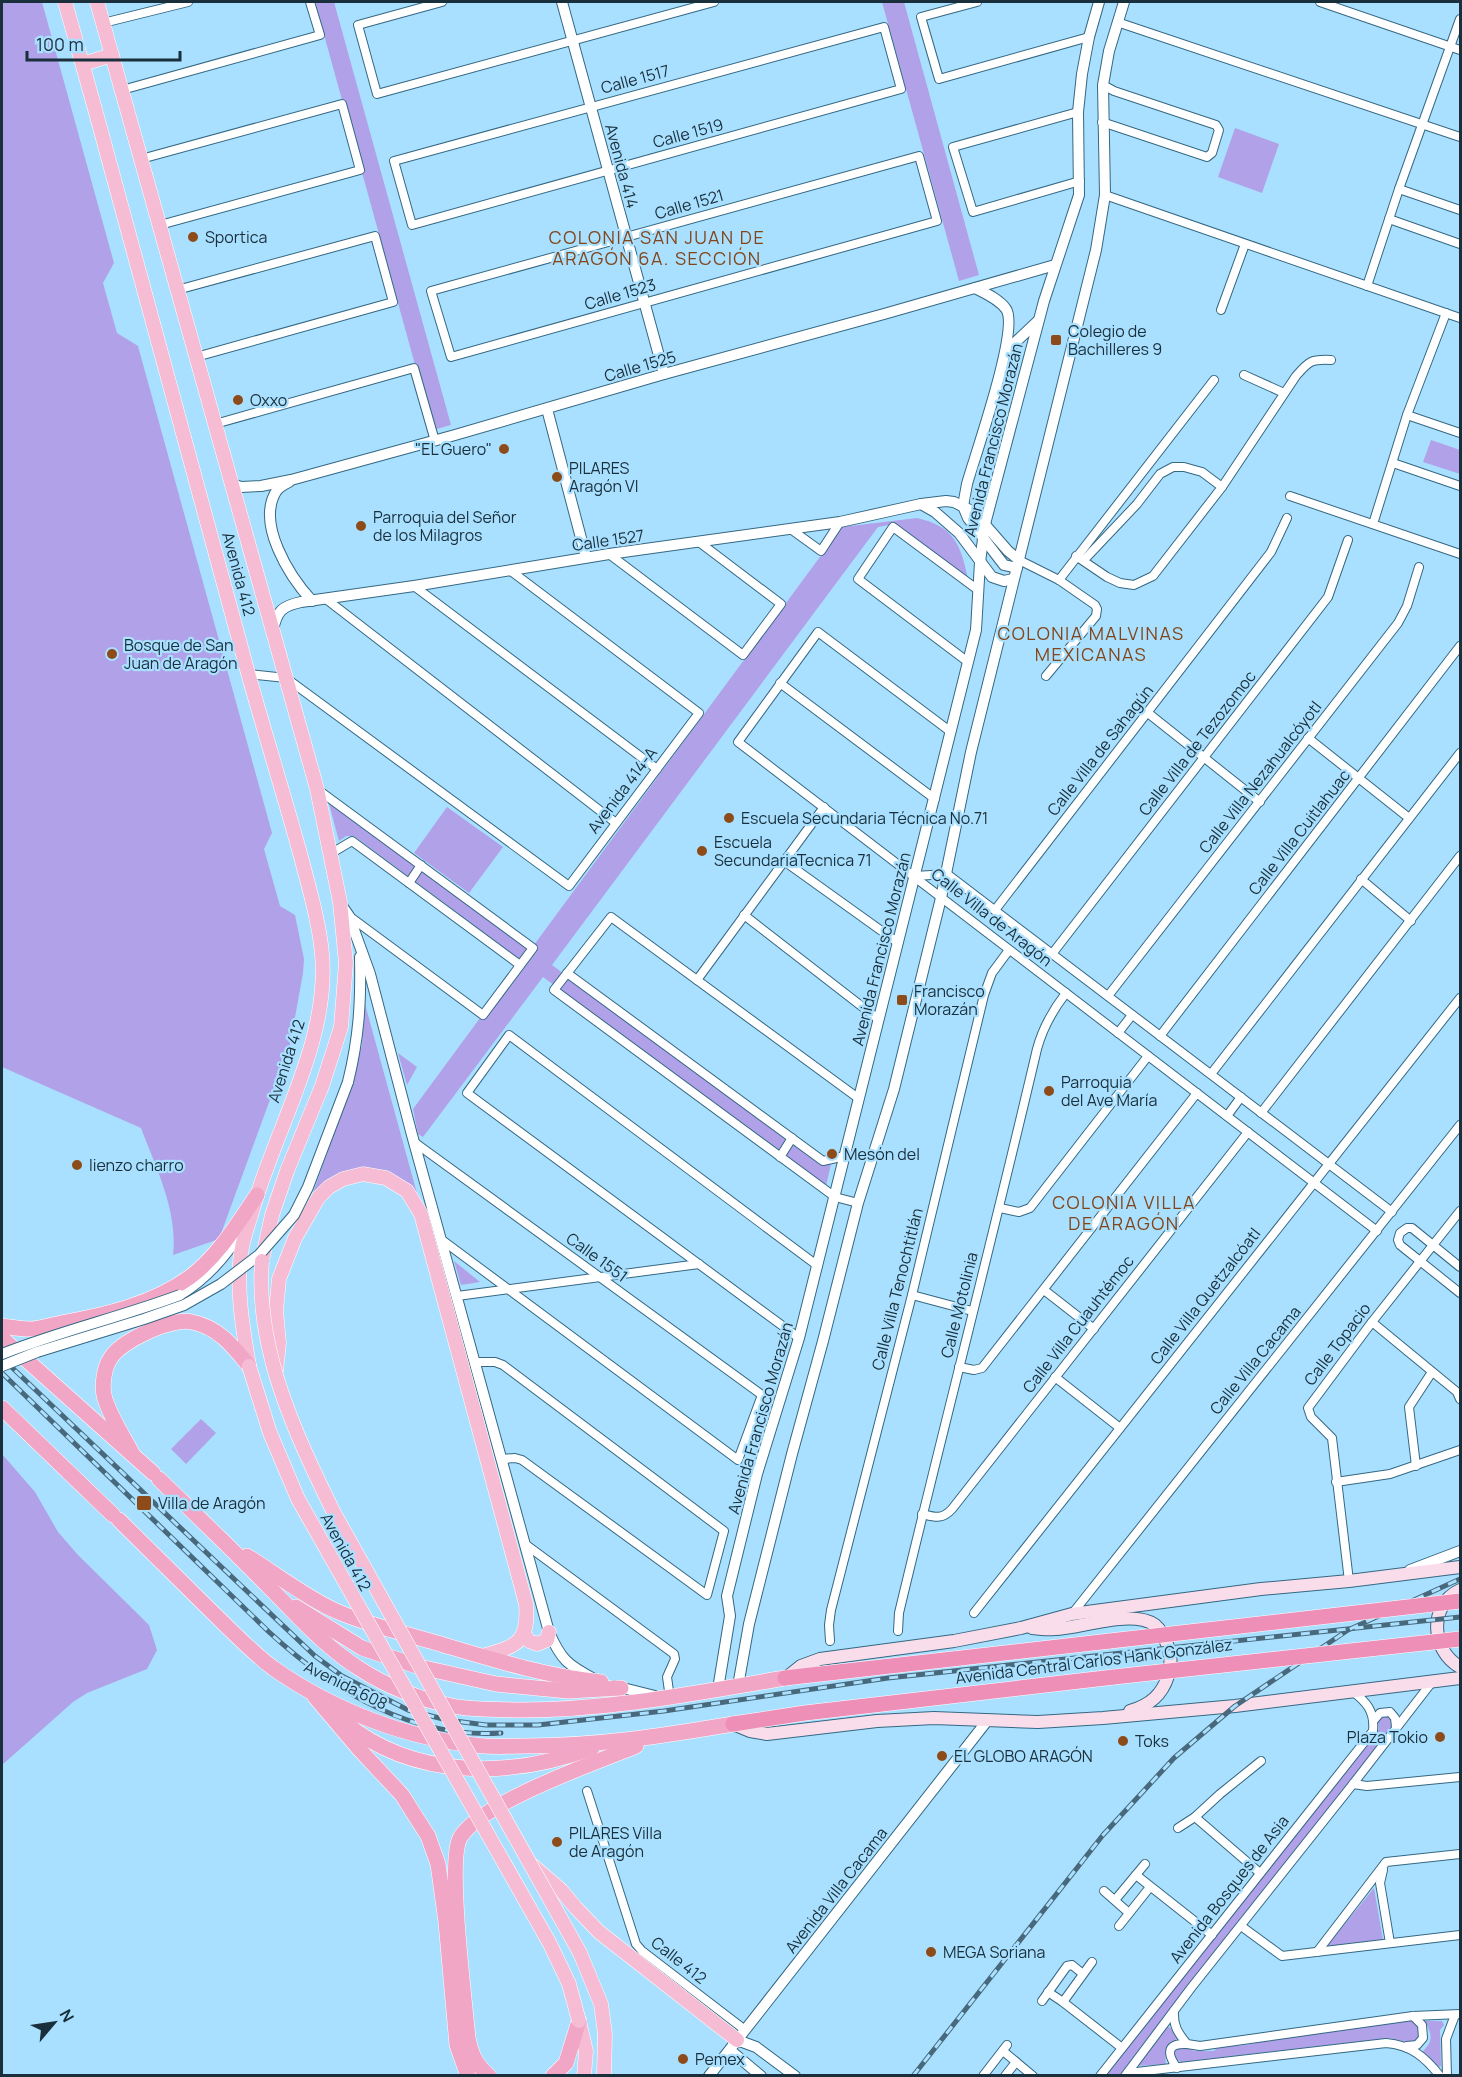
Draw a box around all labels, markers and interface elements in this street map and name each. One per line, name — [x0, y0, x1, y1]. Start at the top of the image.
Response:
scale bar — [27, 24, 180, 62]
text: 100 m — [36, 32, 84, 56]
street label: Calle 1517 — [598, 59, 672, 99]
street label: Calle 1519 — [650, 113, 726, 153]
street label: Avenida 414 — [600, 121, 644, 211]
street label: Calle 1521 — [652, 184, 726, 224]
district label: COLONIA SAN JUAN DE ARAGÓN 6A. SECCIÓN — [549, 225, 765, 270]
place label: Sportica — [205, 226, 267, 248]
marker: Sportica — [186, 230, 200, 244]
street label: Calle 1523 — [582, 273, 658, 315]
place label: Colegio de Bachilleres 9 — [1068, 320, 1162, 360]
marker: Colegio de Bachilleres 9 — [1049, 333, 1063, 347]
street label: Avenida Francisco Morazán — [958, 341, 1028, 539]
street label: Calle 1525 — [602, 345, 678, 387]
place label: Oxxo — [250, 389, 287, 411]
marker: Oxxo — [231, 393, 245, 407]
place label: "EL Guero" — [415, 438, 492, 460]
marker: "EL Guero" — [497, 442, 511, 456]
place label: PILARES Aragón VI — [569, 457, 639, 497]
marker: PILARES Aragón VI — [550, 470, 564, 484]
place label: Parroquia del Señor de los Milagros — [373, 506, 517, 546]
marker: Parroquia del Señor de los Milagros — [354, 519, 368, 533]
street label: Calle 1527 — [571, 524, 645, 556]
street label: Avenida 412 — [217, 530, 261, 618]
district label: COLONIA MALVINAS MEXICANAS — [997, 621, 1185, 666]
place label: Bosque de San Juan de Aragón — [124, 634, 237, 674]
marker: Bosque de San Juan de Aragón — [105, 647, 119, 661]
street label: Calle Villa de Tezozomoc — [1133, 666, 1261, 820]
street label: Calle Villa de Sahagún — [1042, 680, 1158, 820]
street label: Calle Villa Nezahualcóyotl — [1194, 696, 1326, 858]
street label: Avenida 414-A — [582, 742, 662, 838]
street label: Calle Villa Cuitlahuac — [1243, 765, 1355, 899]
place label: Escuela Secundaria Técnica No.71 — [741, 807, 988, 829]
marker: Escuela Secundaria Técnica No.71 — [722, 811, 736, 825]
place label: Escuela SecundariaTecnica 71 — [714, 831, 872, 871]
marker: Escuela SecundariaTecnica 71 — [695, 844, 709, 858]
street label: Avenida Francisco Morazán — [846, 850, 916, 1048]
street label: Calle Villa de Aragón — [927, 863, 1057, 971]
place label: Francisco Morazán — [914, 980, 985, 1020]
marker: Francisco Morazán — [895, 993, 909, 1007]
street label: Avenida 412 — [262, 1017, 310, 1105]
place label: Parroquia del Ave María — [1061, 1071, 1157, 1111]
marker: Parroquia del Ave María — [1042, 1084, 1056, 1098]
place label: Mesón del — [844, 1143, 920, 1165]
marker: Mesón del — [825, 1147, 839, 1161]
place label: lienzo charro — [89, 1154, 184, 1176]
marker: lienzo charro — [70, 1158, 84, 1172]
district label: COLONIA VILLA DE ARAGÓN — [1052, 1190, 1196, 1235]
street label: Calle Villa Tenochtitlán — [866, 1206, 928, 1372]
street label: Calle Villa Quetzalcóatl — [1145, 1223, 1265, 1369]
street label: Calle 1551 — [562, 1227, 632, 1287]
street label: Calle Motolinia — [935, 1250, 983, 1360]
street label: Calle Villa Cuauhtémoc — [1017, 1250, 1139, 1397]
street label: Calle Topacio — [1299, 1298, 1375, 1390]
street label: Calle Villa Cacama — [1204, 1301, 1306, 1419]
street label: Avenida Francisco Morazán — [722, 1319, 798, 1517]
place label: Villa de Aragón — [158, 1492, 266, 1514]
marker: Villa de Aragón — [135, 1494, 153, 1512]
street label: Avenida 412 — [316, 1509, 376, 1595]
street label: Avenida Central Carlos Hank González — [954, 1633, 1234, 1689]
street label: Avenida 608 — [301, 1655, 391, 1715]
place label: Plaza Tokio — [1347, 1726, 1428, 1748]
place label: Toks — [1135, 1730, 1169, 1752]
marker: Plaza Tokio — [1433, 1730, 1447, 1744]
marker: Toks — [1116, 1734, 1130, 1748]
place label: EL GLOBO ARAGÓN — [954, 1745, 1093, 1767]
marker: EL GLOBO ARAGÓN — [935, 1749, 949, 1763]
street label: Avenida Bosques de Asia — [1164, 1811, 1294, 1967]
place label: PILARES Villa de Aragón — [569, 1822, 662, 1862]
street label: Avenida Villa Cacama — [780, 1822, 892, 1958]
marker: PILARES Villa de Aragón — [550, 1835, 564, 1849]
street label: Calle 412 — [647, 1931, 711, 1989]
place label: MEGA Soriana — [943, 1941, 1046, 1963]
marker: MEGA Soriana — [924, 1945, 938, 1959]
north arrow — [24, 1993, 84, 2053]
text: N — [55, 2005, 80, 2026]
place label: Pemex — [695, 2048, 745, 2070]
marker: Pemex — [676, 2052, 690, 2066]

